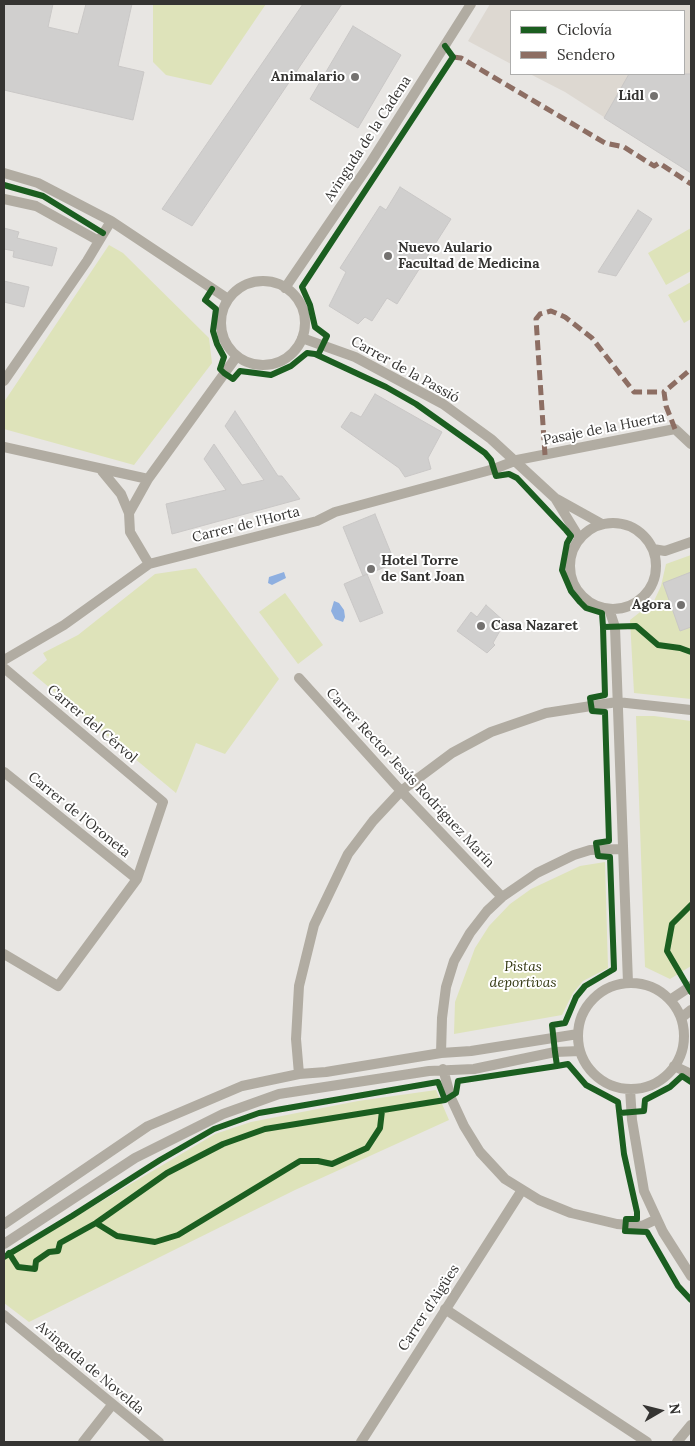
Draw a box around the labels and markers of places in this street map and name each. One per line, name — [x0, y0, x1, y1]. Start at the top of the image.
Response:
place label: Animalario — [271, 69, 345, 85]
marker: Animalario — [349, 71, 361, 83]
place label: Lidl — [618, 88, 644, 104]
marker: Lidl — [648, 90, 660, 102]
place label: Nuevo Aulario Facultad de Medicina — [398, 240, 540, 272]
marker: Nuevo Aulario Facultad de Medicina — [382, 250, 394, 262]
place label: Hotel Torre de Sant Joan — [381, 553, 465, 586]
marker: Hotel Torre de Sant Joan — [365, 563, 377, 575]
place label: Agora — [632, 597, 671, 613]
marker: Agora — [675, 599, 687, 611]
place label: Casa Nazaret — [491, 618, 578, 634]
marker: Casa Nazaret — [475, 620, 487, 632]

